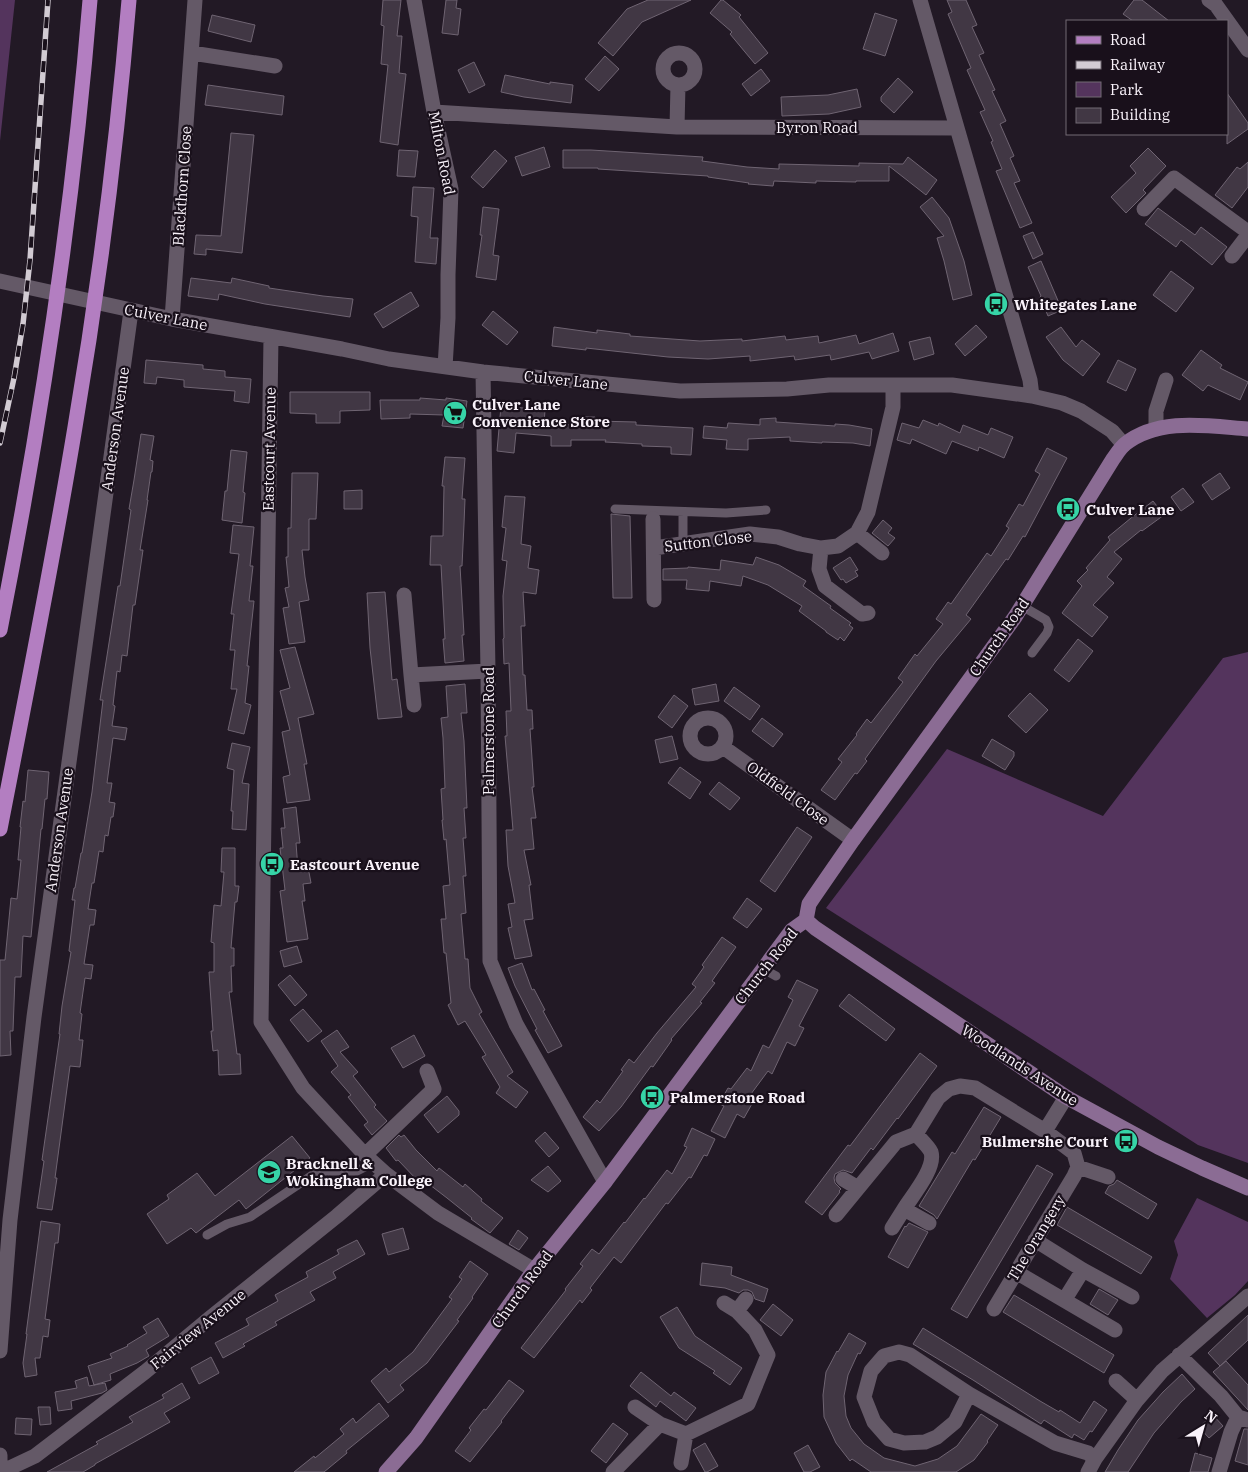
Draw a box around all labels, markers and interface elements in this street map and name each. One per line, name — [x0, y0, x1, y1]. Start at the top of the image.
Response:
legend — [1066, 20, 1228, 135]
text: Road — [1110, 30, 1146, 49]
text: Railway — [1110, 55, 1165, 74]
text: Park — [1110, 80, 1143, 99]
text: Building — [1110, 105, 1170, 124]
street label: Milton Road — [425, 110, 459, 196]
street label: Byron Road — [776, 118, 858, 137]
street label: Blackthorn Close — [168, 125, 196, 247]
bus stop icon: Whitegates Lane — [983, 291, 1009, 317]
place label: Whitegates Lane — [1014, 295, 1137, 314]
street label: Culver Lane — [123, 300, 209, 334]
street label: Anderson Avenue — [97, 366, 133, 492]
street label: Culver Lane — [523, 366, 609, 394]
street label: Eastcourt Avenue — [258, 387, 280, 511]
place label: Culver Lane Convenience Store — [472, 395, 610, 431]
supermarket icon: Culver Lane Convenience Store — [442, 400, 468, 426]
bus stop icon: Culver Lane — [1055, 496, 1081, 522]
place label: Culver Lane — [1086, 500, 1175, 519]
street label: Sutton Close — [663, 526, 753, 556]
street label: Church Road — [965, 594, 1033, 680]
street label: Palmerstone Road — [479, 667, 498, 795]
street label: Oldfield Close — [743, 757, 833, 829]
street label: Anderson Avenue — [41, 767, 77, 893]
bus stop icon: Eastcourt Avenue — [259, 851, 285, 877]
place label: Eastcourt Avenue — [290, 855, 420, 874]
street label: Church Road — [730, 924, 802, 1008]
street label: Woodlands Avenue — [958, 1020, 1082, 1110]
bus stop icon: Palmerstone Road — [639, 1084, 665, 1110]
place label: Palmerstone Road — [670, 1088, 806, 1107]
bus stop icon: Bulmershe Court — [1113, 1128, 1139, 1154]
place label: Bulmershe Court — [982, 1132, 1108, 1151]
place label: Bracknell & Wokingham College — [286, 1154, 433, 1190]
school or university icon: Bracknell & Wokingham College — [256, 1159, 282, 1185]
street label: The Orangery — [1003, 1192, 1069, 1284]
street label: Church Road — [487, 1246, 557, 1332]
street label: Fairview Avenue — [146, 1285, 250, 1373]
north arrow — [1178, 1402, 1228, 1452]
text: N — [1201, 1406, 1221, 1427]

